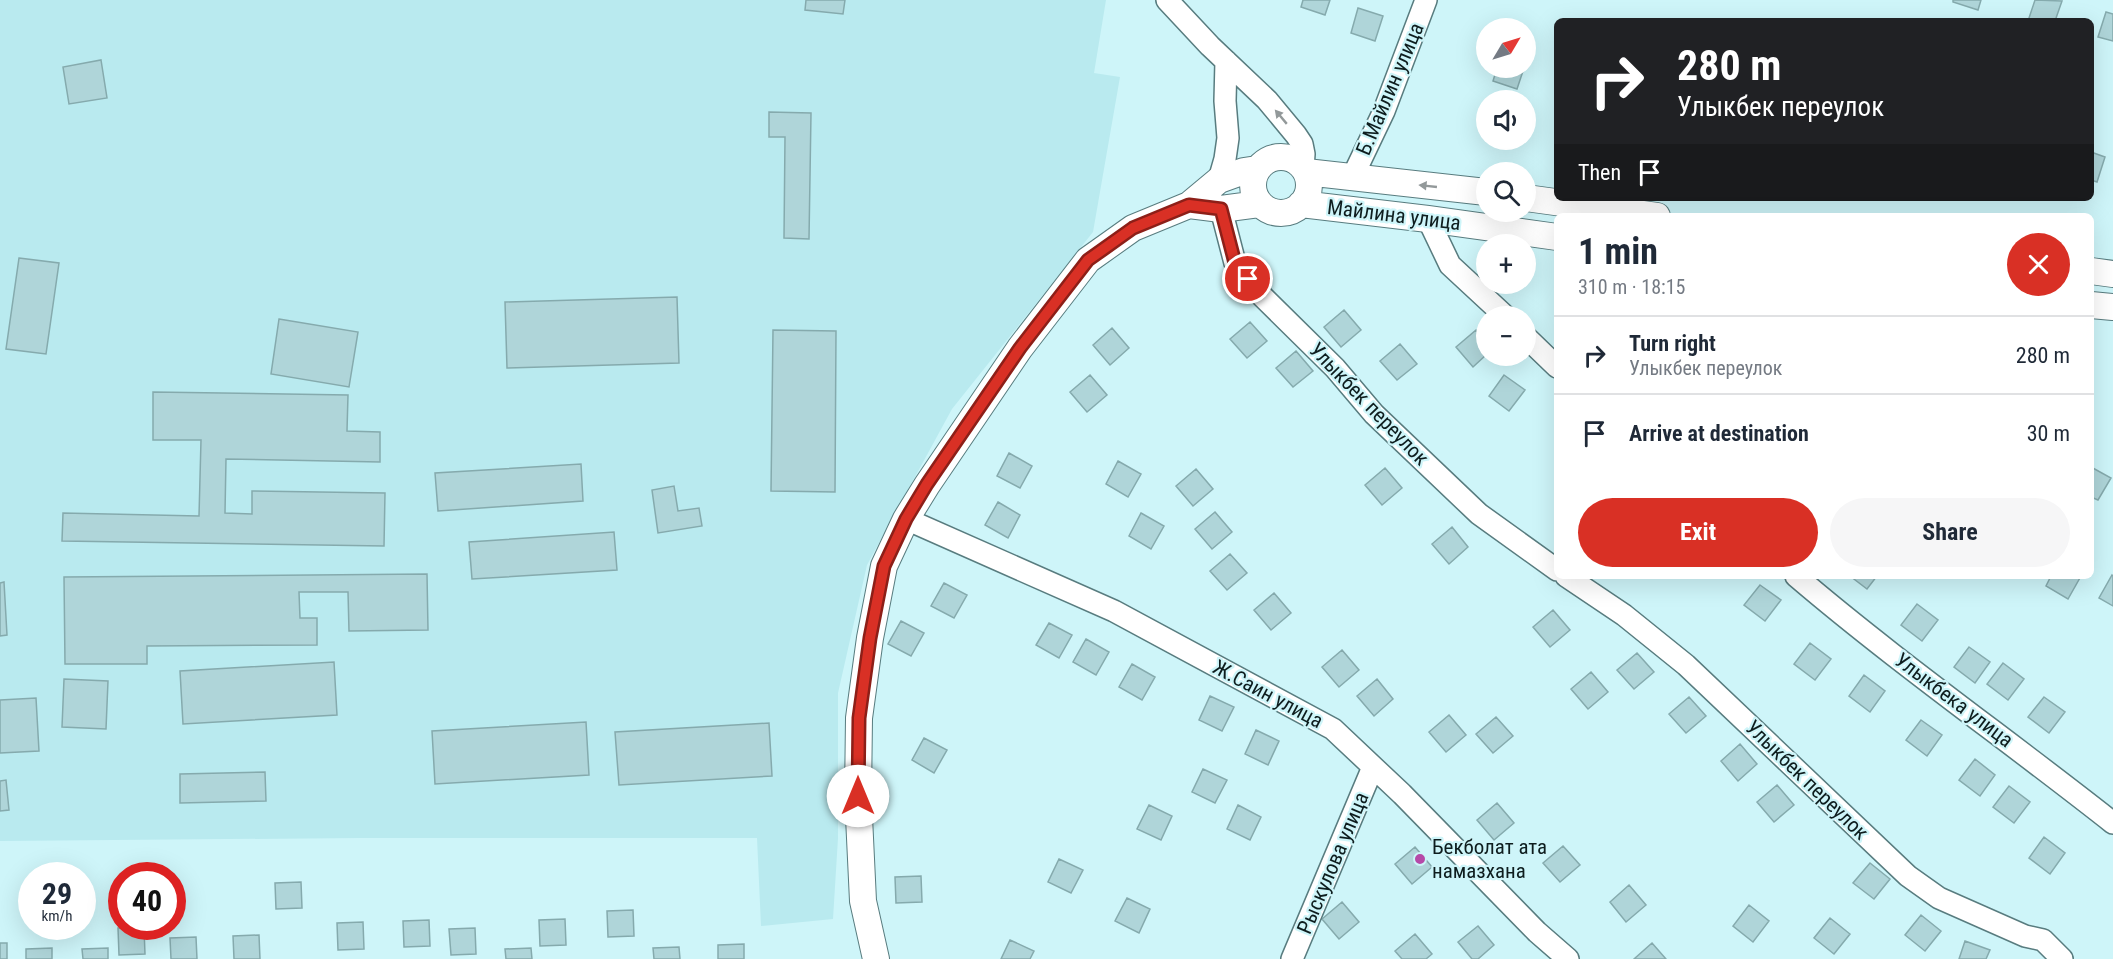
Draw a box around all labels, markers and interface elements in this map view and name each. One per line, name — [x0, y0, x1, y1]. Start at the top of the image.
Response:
north arrow — [1476, 18, 1536, 78]
map controls — [1476, 18, 1536, 366]
street label: Б.Майлин улица — [1351, 19, 1429, 159]
text: 280 m — [1677, 41, 1782, 90]
icon: right — [1578, 42, 1656, 120]
button: sound — [1476, 90, 1536, 150]
text: Улыкбек переулок — [1677, 91, 1884, 123]
one-way arrow — [1275, 110, 1288, 125]
icon: arrive — [1633, 156, 1666, 189]
text: Then — [1578, 160, 1621, 185]
button: search — [1476, 162, 1536, 222]
one-way arrow — [1419, 181, 1438, 191]
street label: Майлина улица — [1326, 195, 1462, 235]
text: 1 min — [1578, 231, 1658, 273]
button: close — [2007, 233, 2070, 296]
button: + — [1476, 234, 1536, 294]
pin — [1222, 253, 1273, 304]
icon: arrive — [1231, 262, 1264, 295]
text: 310 m · 18:15 — [1578, 275, 1685, 299]
button: − — [1476, 306, 1536, 366]
text: Turn right — [1629, 331, 1716, 356]
street label: Улыкбек переулок — [1304, 338, 1434, 470]
icon: right — [1578, 339, 1611, 372]
text: 280 m — [2016, 343, 2070, 368]
text: Улыкбек переулок — [1629, 356, 1782, 380]
icon: arrive — [1578, 417, 1611, 450]
text: Arrive at destination — [1629, 421, 1809, 446]
text: 30 m — [2027, 421, 2070, 446]
button: Exit — [1578, 498, 1818, 567]
button: Share — [1830, 498, 2070, 567]
street label: Улыкбека улица — [1890, 648, 2018, 752]
street label: Ж.Саин улица — [1209, 655, 1327, 733]
street label: Улыкбек переулок — [1741, 715, 1873, 845]
position arrow — [826, 764, 890, 828]
street label: Рыскулова улица — [1292, 789, 1374, 937]
place label: Бекболат ата намазхана — [1432, 835, 1547, 883]
marker: Бекболат ата намазхана — [1413, 852, 1427, 866]
speed limit sign: 40 — [108, 862, 186, 940]
text: 29 — [42, 876, 72, 911]
text: km/h — [42, 907, 72, 925]

